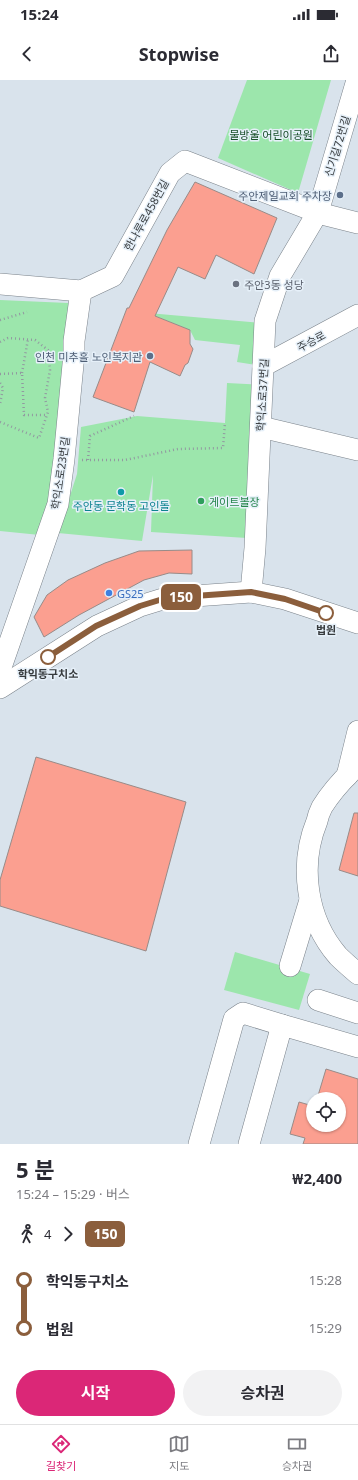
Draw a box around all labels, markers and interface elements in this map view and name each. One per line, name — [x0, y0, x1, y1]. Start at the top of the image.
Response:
text: 15:24 — [20, 4, 59, 24]
text: Stopwise — [139, 42, 219, 66]
icon: back — [16, 43, 38, 65]
icon: share — [320, 43, 342, 65]
street label: 신기길72번길 — [321, 114, 353, 178]
park label: 물방울 어린이공원 — [229, 127, 313, 142]
street label: 한나루로458번길 — [120, 177, 172, 253]
place label: 주안제일교회 주차장 — [238, 188, 332, 203]
marker: 주안제일교회 주차장 — [335, 190, 345, 200]
place label: 주안3동 성당 — [244, 277, 304, 292]
marker: 주안3동 성당 — [231, 279, 241, 289]
street label: 주승로 — [294, 327, 328, 355]
place label: 인천 미추홀 노인복지관 — [35, 349, 142, 364]
marker: 인천 미추홀 노인복지관 — [145, 351, 155, 361]
street label: 학익소로37번길 — [253, 358, 271, 432]
street label: 학익소로23번길 — [47, 436, 73, 510]
marker: 주안동 문학동 고인돌 — [116, 487, 126, 497]
place label: 게이트볼장 — [209, 494, 260, 509]
marker: 게이트볼장 — [196, 496, 206, 506]
place label: 주안동 문학동 고인돌 — [73, 498, 169, 513]
line badge: 150 — [158, 584, 204, 610]
place label: GS25 — [117, 586, 144, 601]
text: 150 — [169, 587, 193, 606]
marker: GS25 — [104, 588, 114, 598]
marker: 법원 — [318, 605, 334, 621]
place label: 법원 — [316, 622, 336, 637]
marker: 학익동구치소 — [40, 649, 56, 665]
place label: 학익동구치소 — [18, 666, 78, 681]
map controls — [306, 1092, 346, 1132]
button: locate — [306, 1092, 346, 1132]
text: 5 분 — [16, 1154, 55, 1184]
text: ₩2,400 — [292, 1168, 342, 1188]
text: 15:24 – 15:29 · 버스 — [16, 1185, 130, 1203]
icon: walk — [16, 1223, 38, 1245]
icon: forward — [57, 1223, 79, 1245]
text: 150 — [93, 1224, 117, 1243]
text: 4 — [44, 1225, 51, 1243]
text: 학익동구치소 — [46, 1271, 129, 1291]
text: 15:28 — [309, 1271, 342, 1289]
text: 법원 — [46, 1319, 74, 1339]
text: 15:29 — [309, 1319, 342, 1337]
button: 시작 — [16, 1370, 175, 1416]
button: 승차권 — [183, 1370, 342, 1416]
tab: 길찾기 — [46, 1433, 76, 1473]
tab: 지도 — [168, 1433, 190, 1473]
tab: 승차권 — [282, 1433, 312, 1473]

